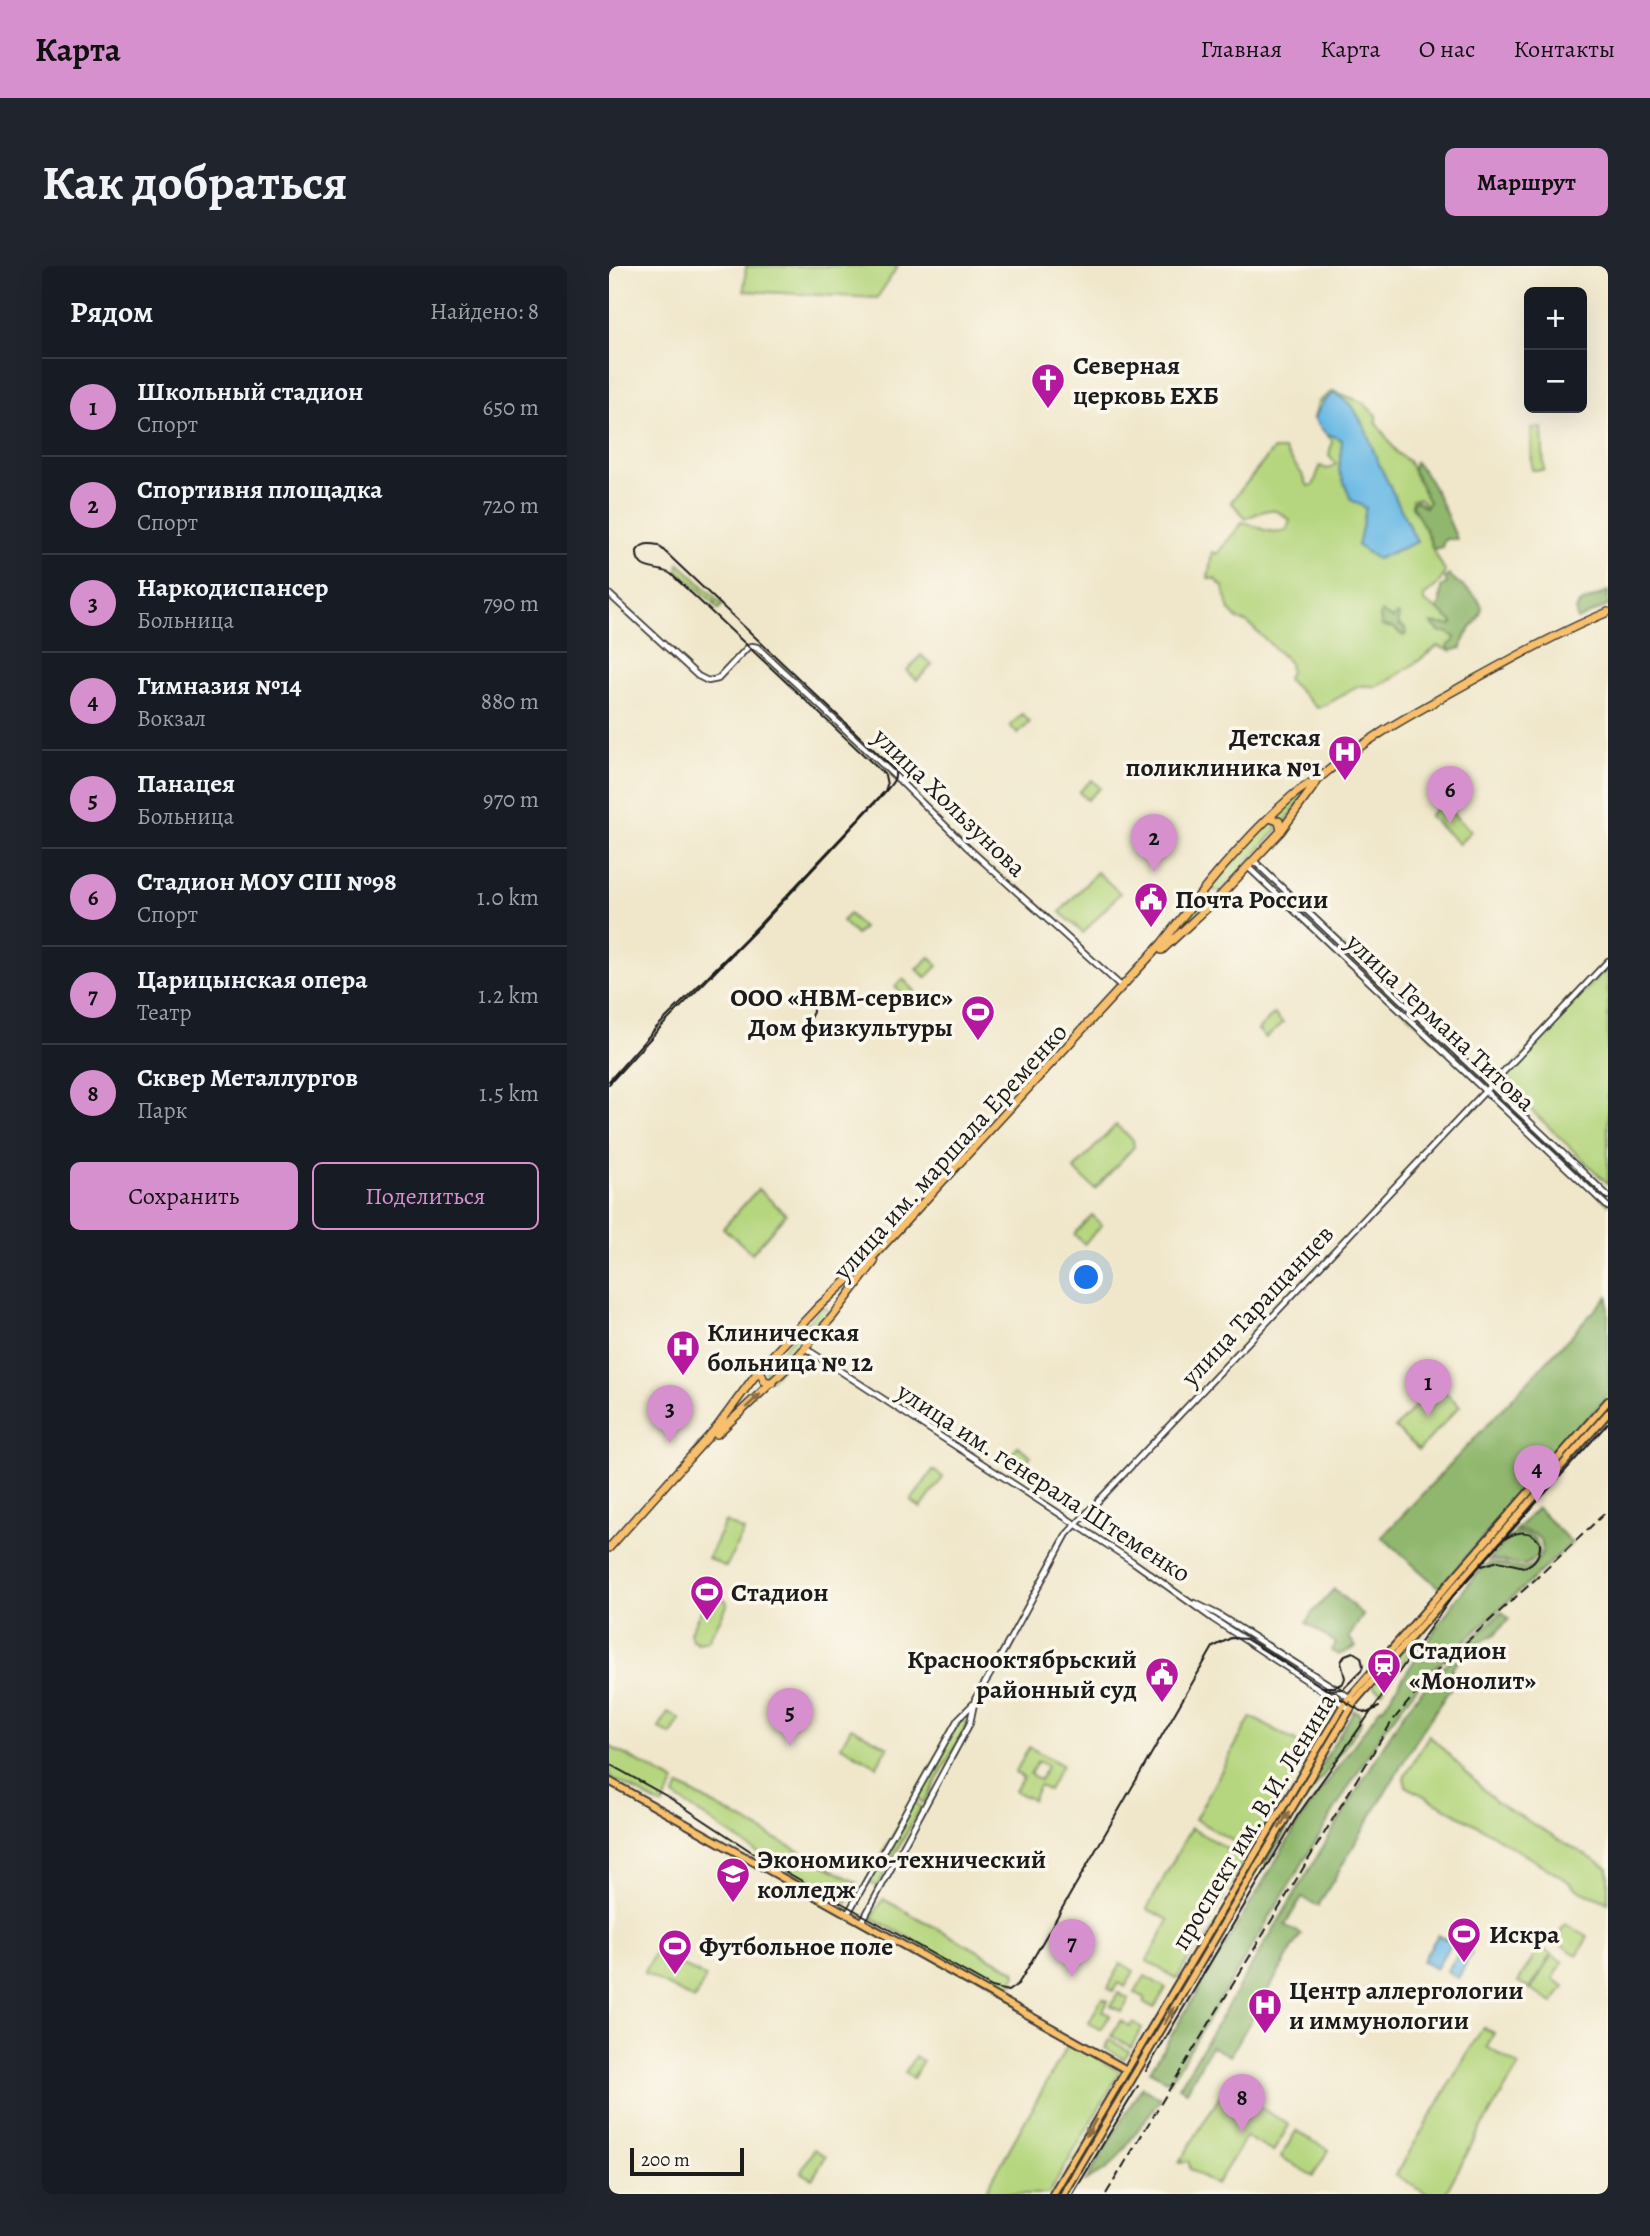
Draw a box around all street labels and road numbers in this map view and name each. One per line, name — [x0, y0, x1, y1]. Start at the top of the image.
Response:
street label: улица Хользунова — [865, 719, 1034, 885]
street label: улица Германа Титова — [1338, 925, 1543, 1120]
street label: улица им. маршала Еременко — [825, 1015, 1075, 1288]
street label: улица Таращанцев — [1173, 1217, 1342, 1395]
street label: улица им. генерала Штеменко — [889, 1374, 1197, 1591]
street label: проспект им. В.И. Ленина — [1163, 1686, 1344, 1956]

